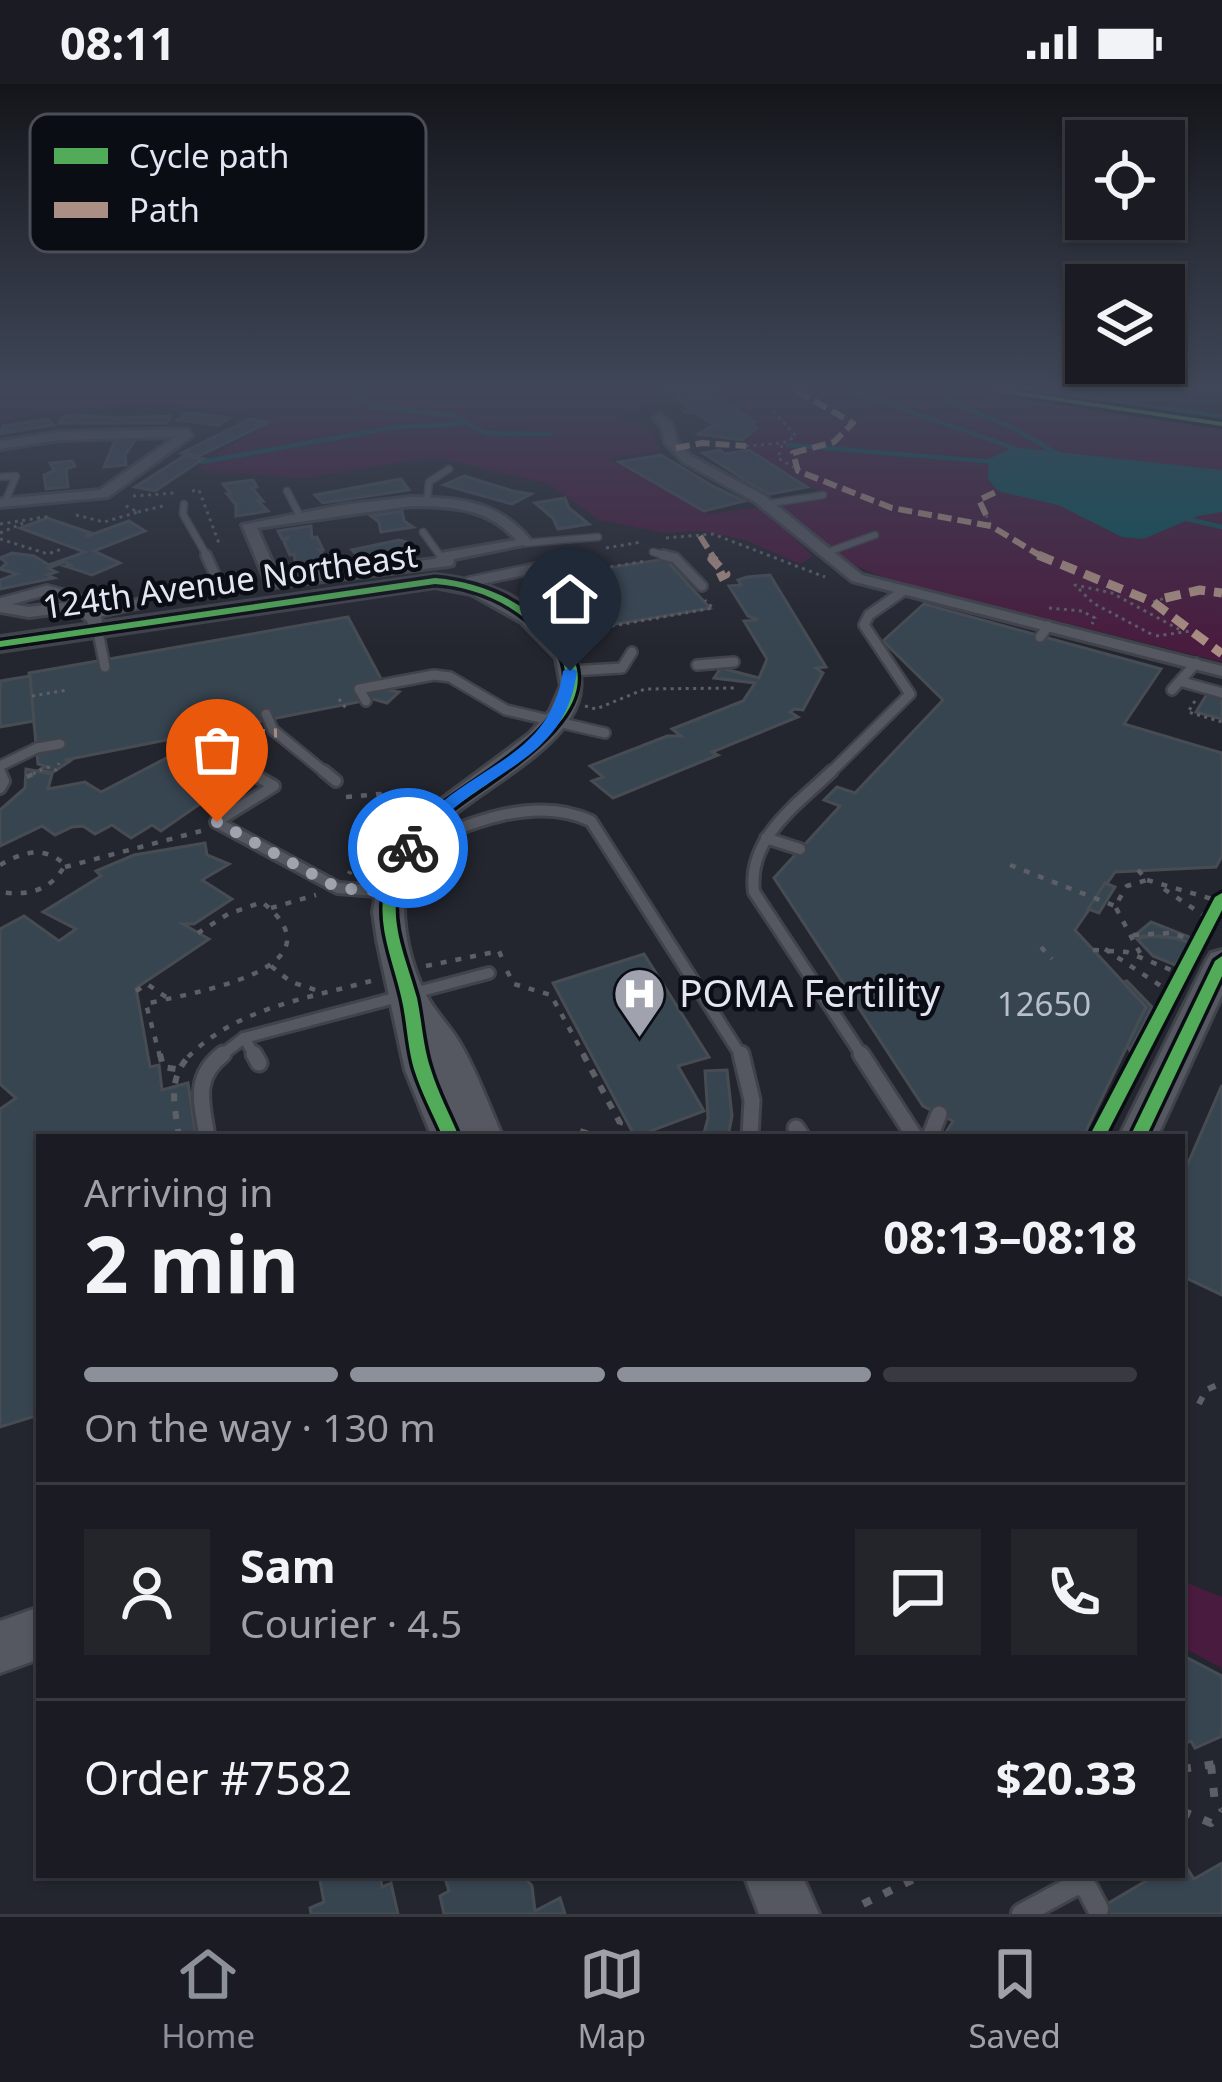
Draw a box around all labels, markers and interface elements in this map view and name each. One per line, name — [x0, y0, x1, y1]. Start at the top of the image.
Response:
text: 08:11 — [60, 12, 176, 73]
legend — [30, 114, 426, 252]
map controls — [1065, 120, 1185, 384]
button: locate — [1065, 120, 1185, 240]
text: Cycle path — [129, 133, 289, 178]
text: Path — [129, 187, 200, 232]
button: layers — [1065, 264, 1185, 384]
street label: 124th Avenue Northeast — [40, 532, 420, 629]
pin — [519, 548, 621, 671]
icon: home — [537, 566, 603, 632]
pin — [166, 699, 268, 822]
icon: bag — [184, 717, 250, 783]
courier — [348, 788, 468, 908]
icon: bike — [375, 815, 441, 881]
hospital icon: POMA Fertility — [612, 965, 668, 1039]
place label: POMA Fertility — [679, 965, 940, 1018]
house number: 12650 — [997, 981, 1091, 1026]
text: Arriving in — [84, 1165, 273, 1218]
text: 08:13–08:18 — [883, 1206, 1137, 1267]
text: 2 min — [84, 1210, 299, 1316]
text: On the way · 130 m — [84, 1400, 436, 1453]
button: person — [84, 1529, 210, 1655]
button: chat — [855, 1529, 981, 1655]
button: phone — [1011, 1529, 1137, 1655]
text: Sam — [240, 1535, 336, 1596]
text: Courier · 4.5 — [240, 1596, 462, 1649]
text: Order #7582 — [84, 1747, 352, 1808]
text: $20.33 — [996, 1747, 1137, 1808]
tab: Home — [161, 1941, 255, 2058]
tab: Map — [577, 1941, 646, 2058]
tab: Saved — [969, 1941, 1061, 2058]

